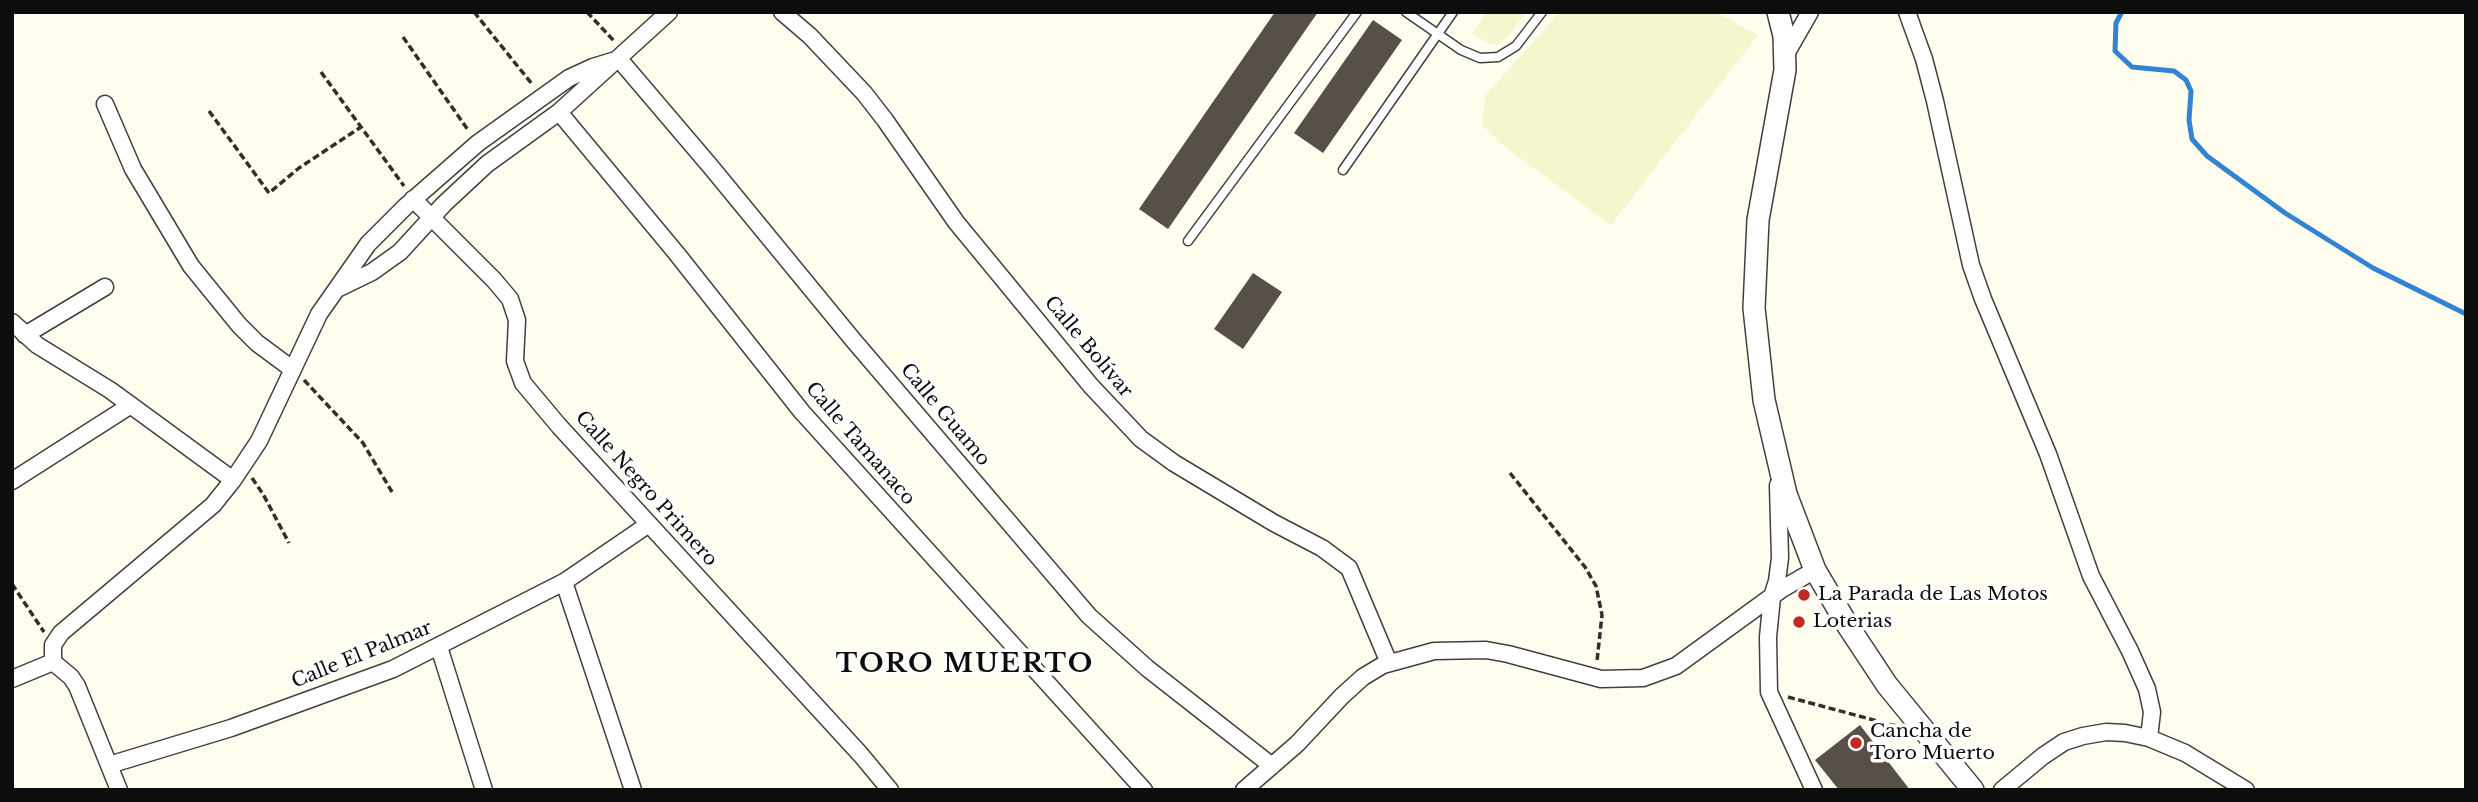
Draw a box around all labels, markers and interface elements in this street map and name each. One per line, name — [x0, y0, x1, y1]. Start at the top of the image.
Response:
street label: Calle Bolívar — [1039, 292, 1137, 402]
street label: Calle Guamo — [895, 359, 995, 471]
street label: Calle Tamanaco — [800, 378, 920, 510]
street label: Calle Negro Primero — [570, 407, 722, 571]
place label: La Parada de Las Motos — [1818, 584, 2048, 606]
marker: La Parada de Las Motos — [1796, 587, 1812, 603]
place label: Loterias — [1813, 611, 1892, 633]
marker: Loterias — [1791, 614, 1807, 630]
street label: Calle El Palmar — [288, 616, 436, 694]
district label: TORO MUERTO — [837, 649, 1093, 681]
place label: Cancha de Toro Muerto — [1870, 721, 1995, 765]
marker: Cancha de Toro Muerto — [1848, 735, 1864, 751]

